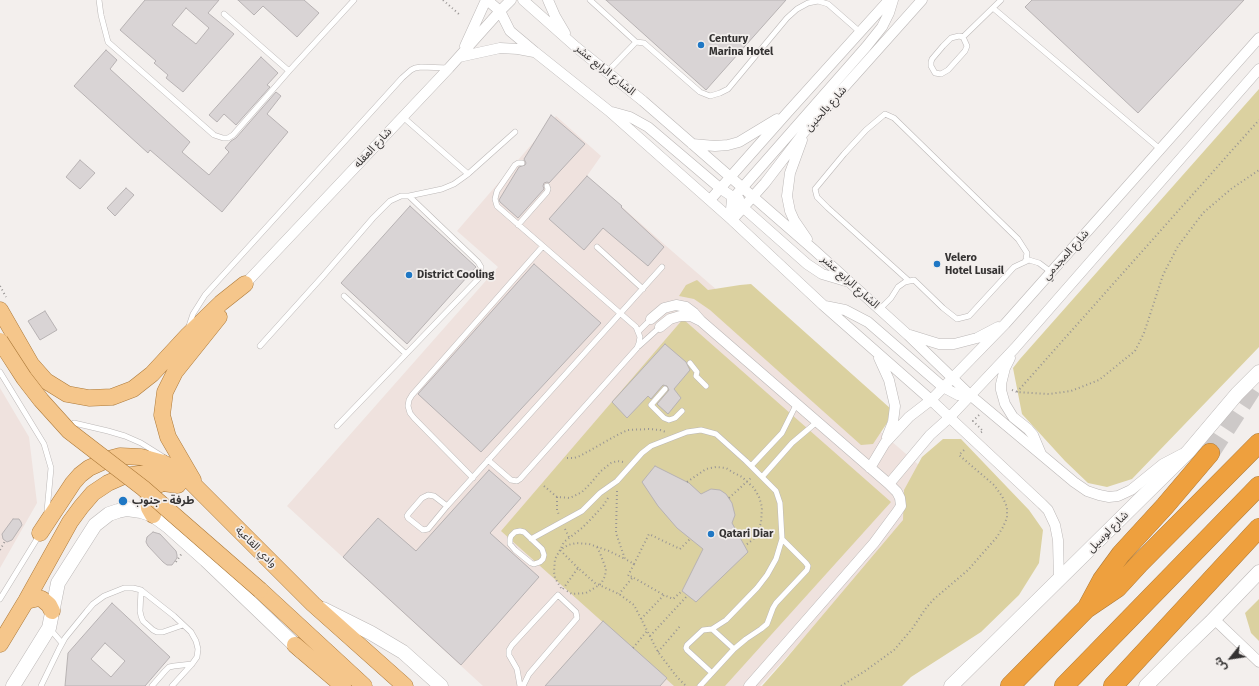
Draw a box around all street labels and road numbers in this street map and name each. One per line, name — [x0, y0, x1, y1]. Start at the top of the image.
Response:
street label: الشارع الرابع عشر — [572, 42, 638, 98]
street label: شارع بالحنين — [802, 84, 850, 134]
street label: شارع العقله — [351, 125, 395, 171]
street label: شارع المجدمي — [1040, 227, 1092, 283]
street label: الشارع الرابع عشر — [818, 252, 882, 312]
street label: شارع لوسيل — [1085, 509, 1131, 555]
street label: وادي القاعية — [233, 524, 279, 570]

